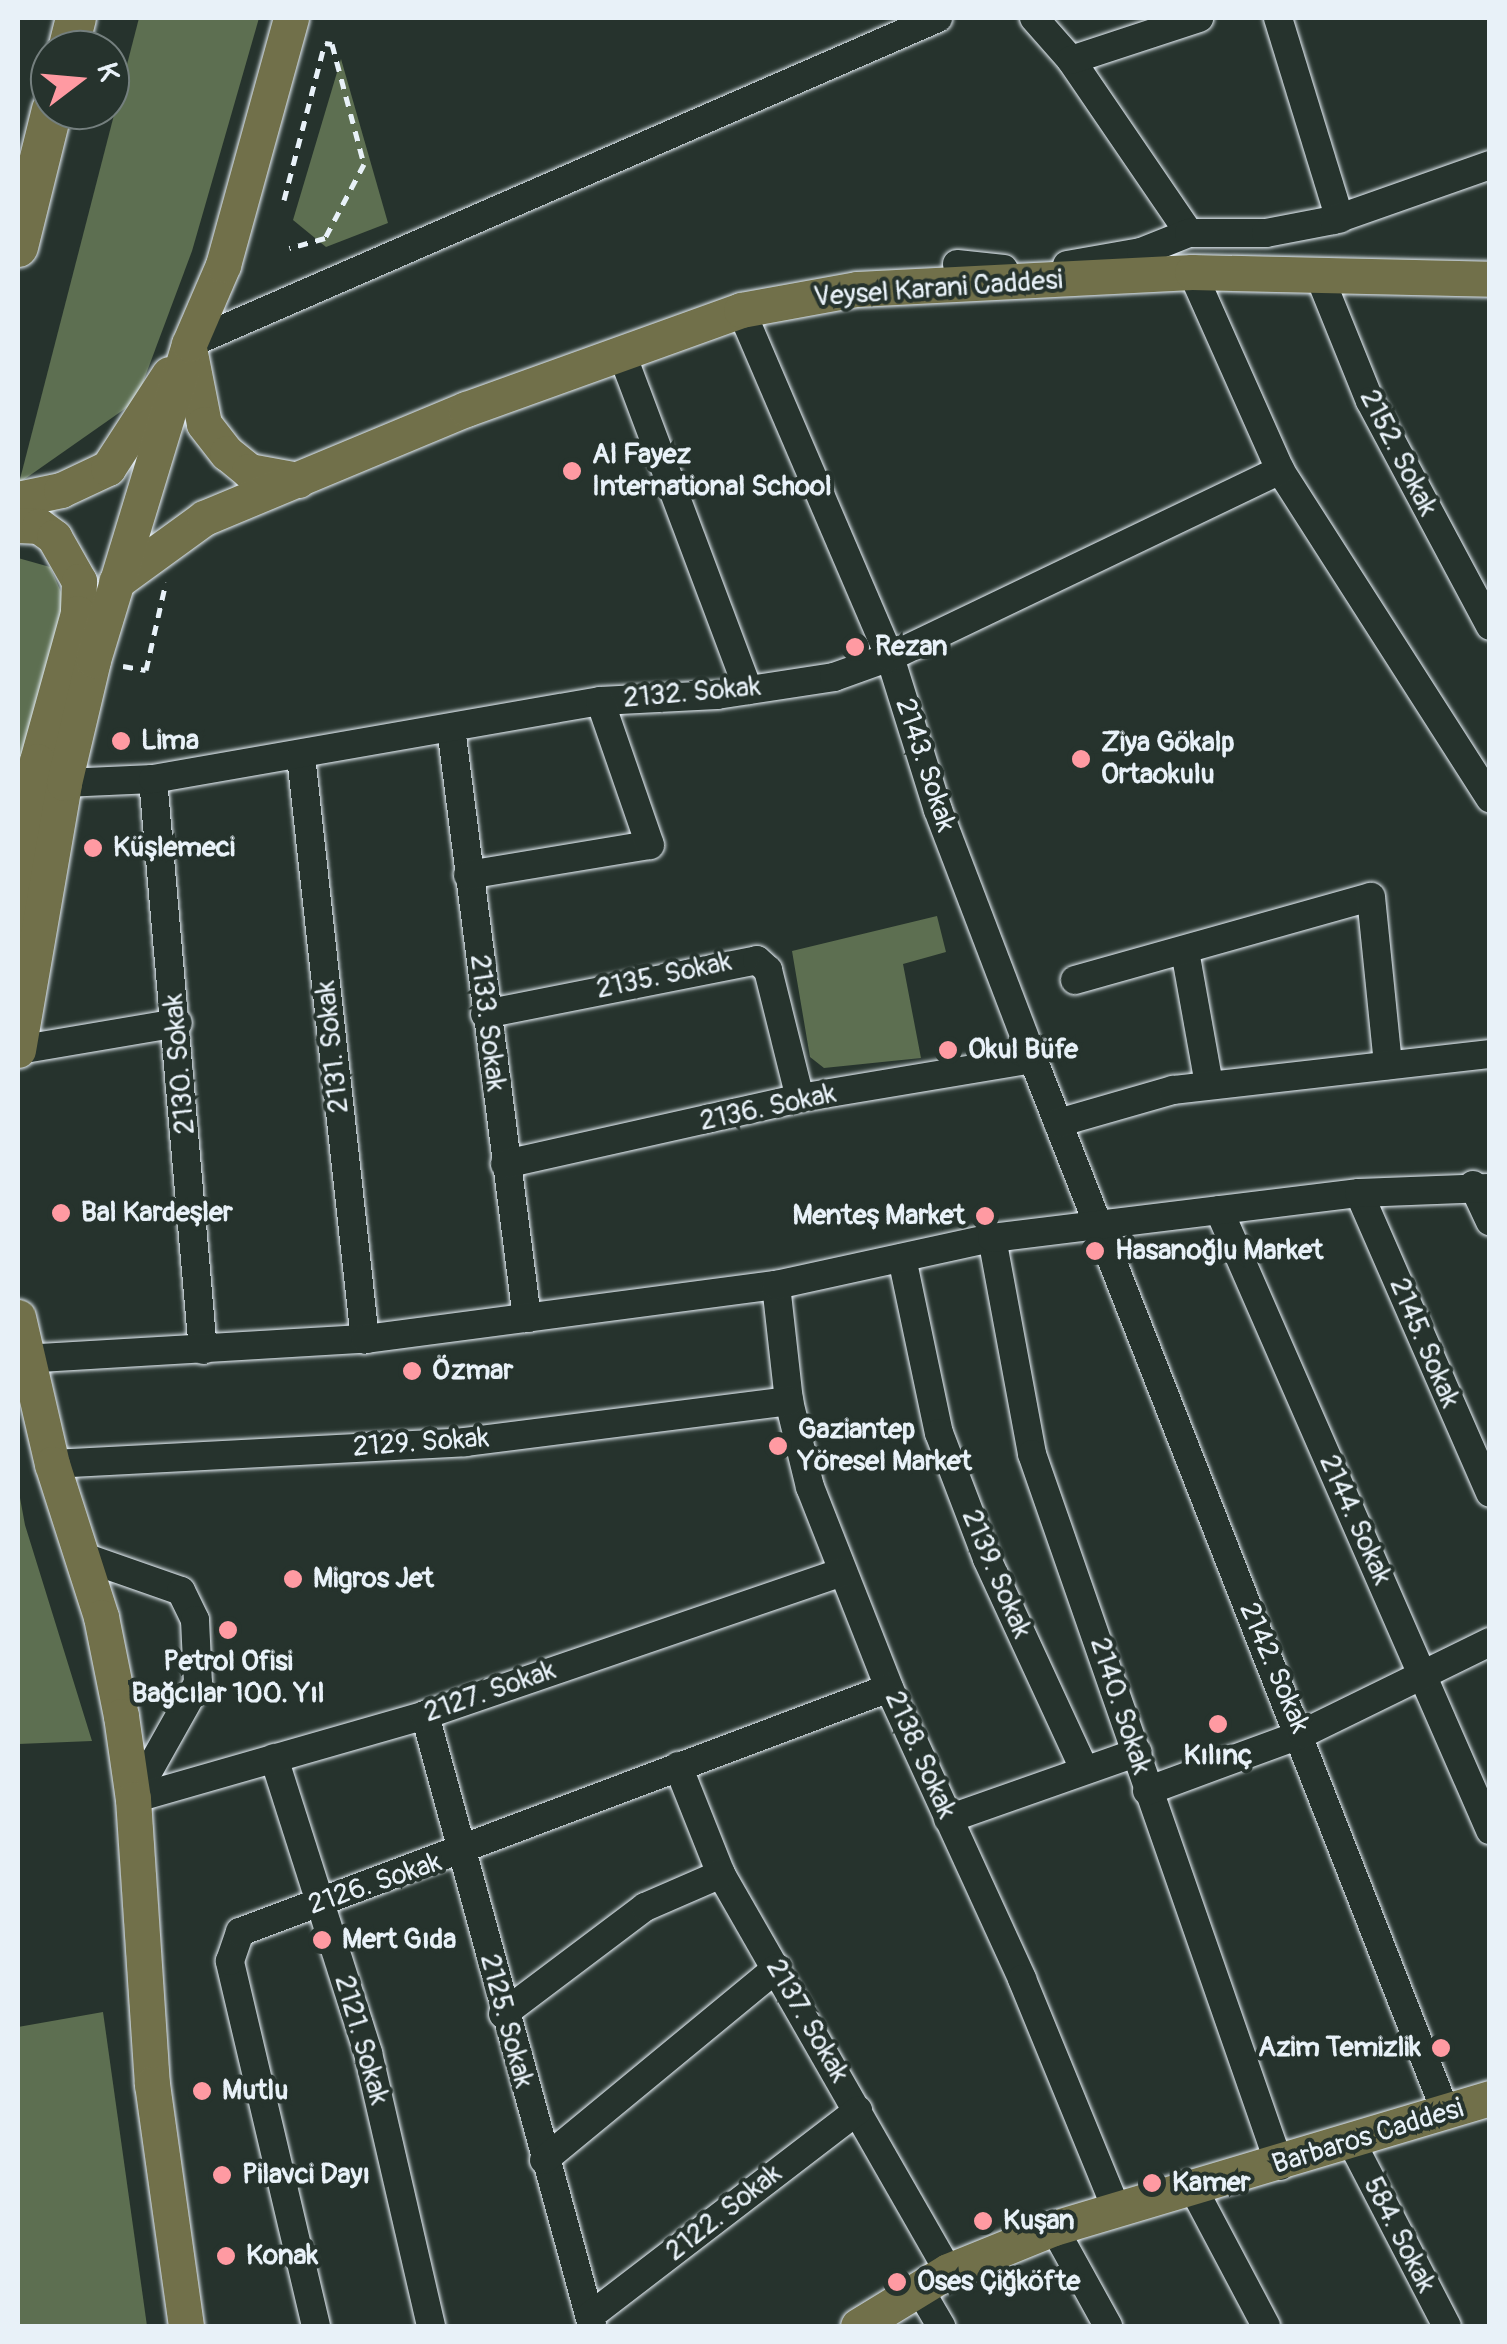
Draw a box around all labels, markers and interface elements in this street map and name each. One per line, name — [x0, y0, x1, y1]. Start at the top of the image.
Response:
north arrow — [30, 30, 130, 130]
text: K — [88, 59, 127, 85]
street label: Veysel Karani Caddesi — [812, 264, 1064, 314]
street label: 2152. Sokak — [1352, 384, 1444, 522]
place label: Al Fayez International School — [592, 438, 832, 504]
marker: Al Fayez International School — [561, 460, 583, 482]
place label: Rezan — [875, 630, 948, 664]
marker: Rezan — [844, 636, 866, 658]
street label: 2132. Sokak — [622, 670, 762, 716]
street label: 2143. Sokak — [888, 694, 962, 836]
place label: Lima — [141, 724, 199, 758]
place label: Ziya Gökalp Ortaokulu — [1101, 726, 1235, 792]
marker: Lima — [110, 730, 132, 752]
marker: Ziya Gökalp Ortaokulu — [1070, 748, 1092, 770]
place label: Küşlemeci — [113, 831, 235, 865]
marker: Küşlemeci — [82, 837, 104, 859]
street label: 2135. Sokak — [593, 945, 735, 1007]
street label: 2133. Sokak — [462, 953, 512, 1093]
street label: 2131. Sokak — [309, 979, 357, 1115]
street label: 2130. Sokak — [157, 992, 203, 1136]
place label: Okul Büfe — [968, 1033, 1078, 1067]
marker: Okul Büfe — [937, 1039, 959, 1061]
street label: 2136. Sokak — [697, 1077, 839, 1139]
place label: Bal Kardeşler — [81, 1196, 233, 1230]
place label: Menteş Market — [792, 1199, 965, 1233]
marker: Bal Kardeşler — [50, 1202, 72, 1224]
marker: Menteş Market — [974, 1205, 996, 1227]
place label: Hasanoğlu Market — [1115, 1234, 1323, 1268]
marker: Hasanoğlu Market — [1084, 1240, 1106, 1262]
street label: 2145. Sokak — [1382, 1273, 1466, 1413]
place label: Özmar — [432, 1354, 513, 1388]
marker: Özmar — [401, 1360, 423, 1382]
place label: Gaziantep Yöresel Market — [798, 1413, 972, 1479]
street label: 2129. Sokak — [352, 1421, 490, 1465]
marker: Gaziantep Yöresel Market — [767, 1435, 789, 1457]
street label: 2144. Sokak — [1311, 1450, 1399, 1590]
street label: 2139. Sokak — [954, 1505, 1038, 1643]
place label: Migros Jet — [313, 1562, 434, 1596]
marker: Migros Jet — [282, 1568, 304, 1590]
street label: 2142. Sokak — [1231, 1598, 1317, 1738]
marker: Petrol Ofisi Bağcılar 100. Yıl — [217, 1619, 239, 1641]
street label: 2140. Sokak — [1082, 1633, 1158, 1779]
place label: Petrol Ofisi Bağcılar 100. Yıl — [132, 1645, 324, 1711]
street label: 2127. Sokak — [420, 1654, 560, 1730]
street label: 2138. Sokak — [877, 1686, 963, 1824]
marker: Kılınç — [1207, 1713, 1229, 1735]
place label: Kılınç — [1184, 1739, 1252, 1773]
street label: 2126. Sokak — [304, 1846, 446, 1922]
place label: Mert Gıda — [342, 1923, 456, 1957]
marker: Mert Gıda — [311, 1929, 333, 1951]
street label: 2125. Sokak — [472, 1950, 540, 2092]
street label: 2137. Sokak — [758, 1953, 856, 2089]
street label: 2121. Sokak — [327, 1971, 395, 2109]
place label: Azim Temizlik — [1258, 2031, 1421, 2065]
marker: Azim Temizlik — [1430, 2037, 1452, 2059]
place label: Mutlu — [222, 2074, 288, 2108]
marker: Mutlu — [191, 2080, 213, 2102]
street label: Barbaros Caddesi — [1268, 2092, 1468, 2182]
street label: 2122. Sokak — [659, 2157, 789, 2269]
place label: Pilavci Dayı — [242, 2158, 370, 2192]
marker: Pilavci Dayı — [211, 2164, 233, 2186]
place label: Kamer — [1172, 2166, 1251, 2200]
street label: 584. Sokak — [1356, 2171, 1442, 2299]
marker: Kamer — [1141, 2172, 1163, 2194]
place label: Kuşan — [1003, 2204, 1075, 2238]
marker: Kuşan — [972, 2210, 994, 2232]
place label: Konak — [246, 2239, 318, 2273]
marker: Konak — [215, 2245, 237, 2267]
place label: Oses Çiğköfte — [917, 2265, 1080, 2299]
marker: Oses Çiğköfte — [886, 2271, 908, 2293]

